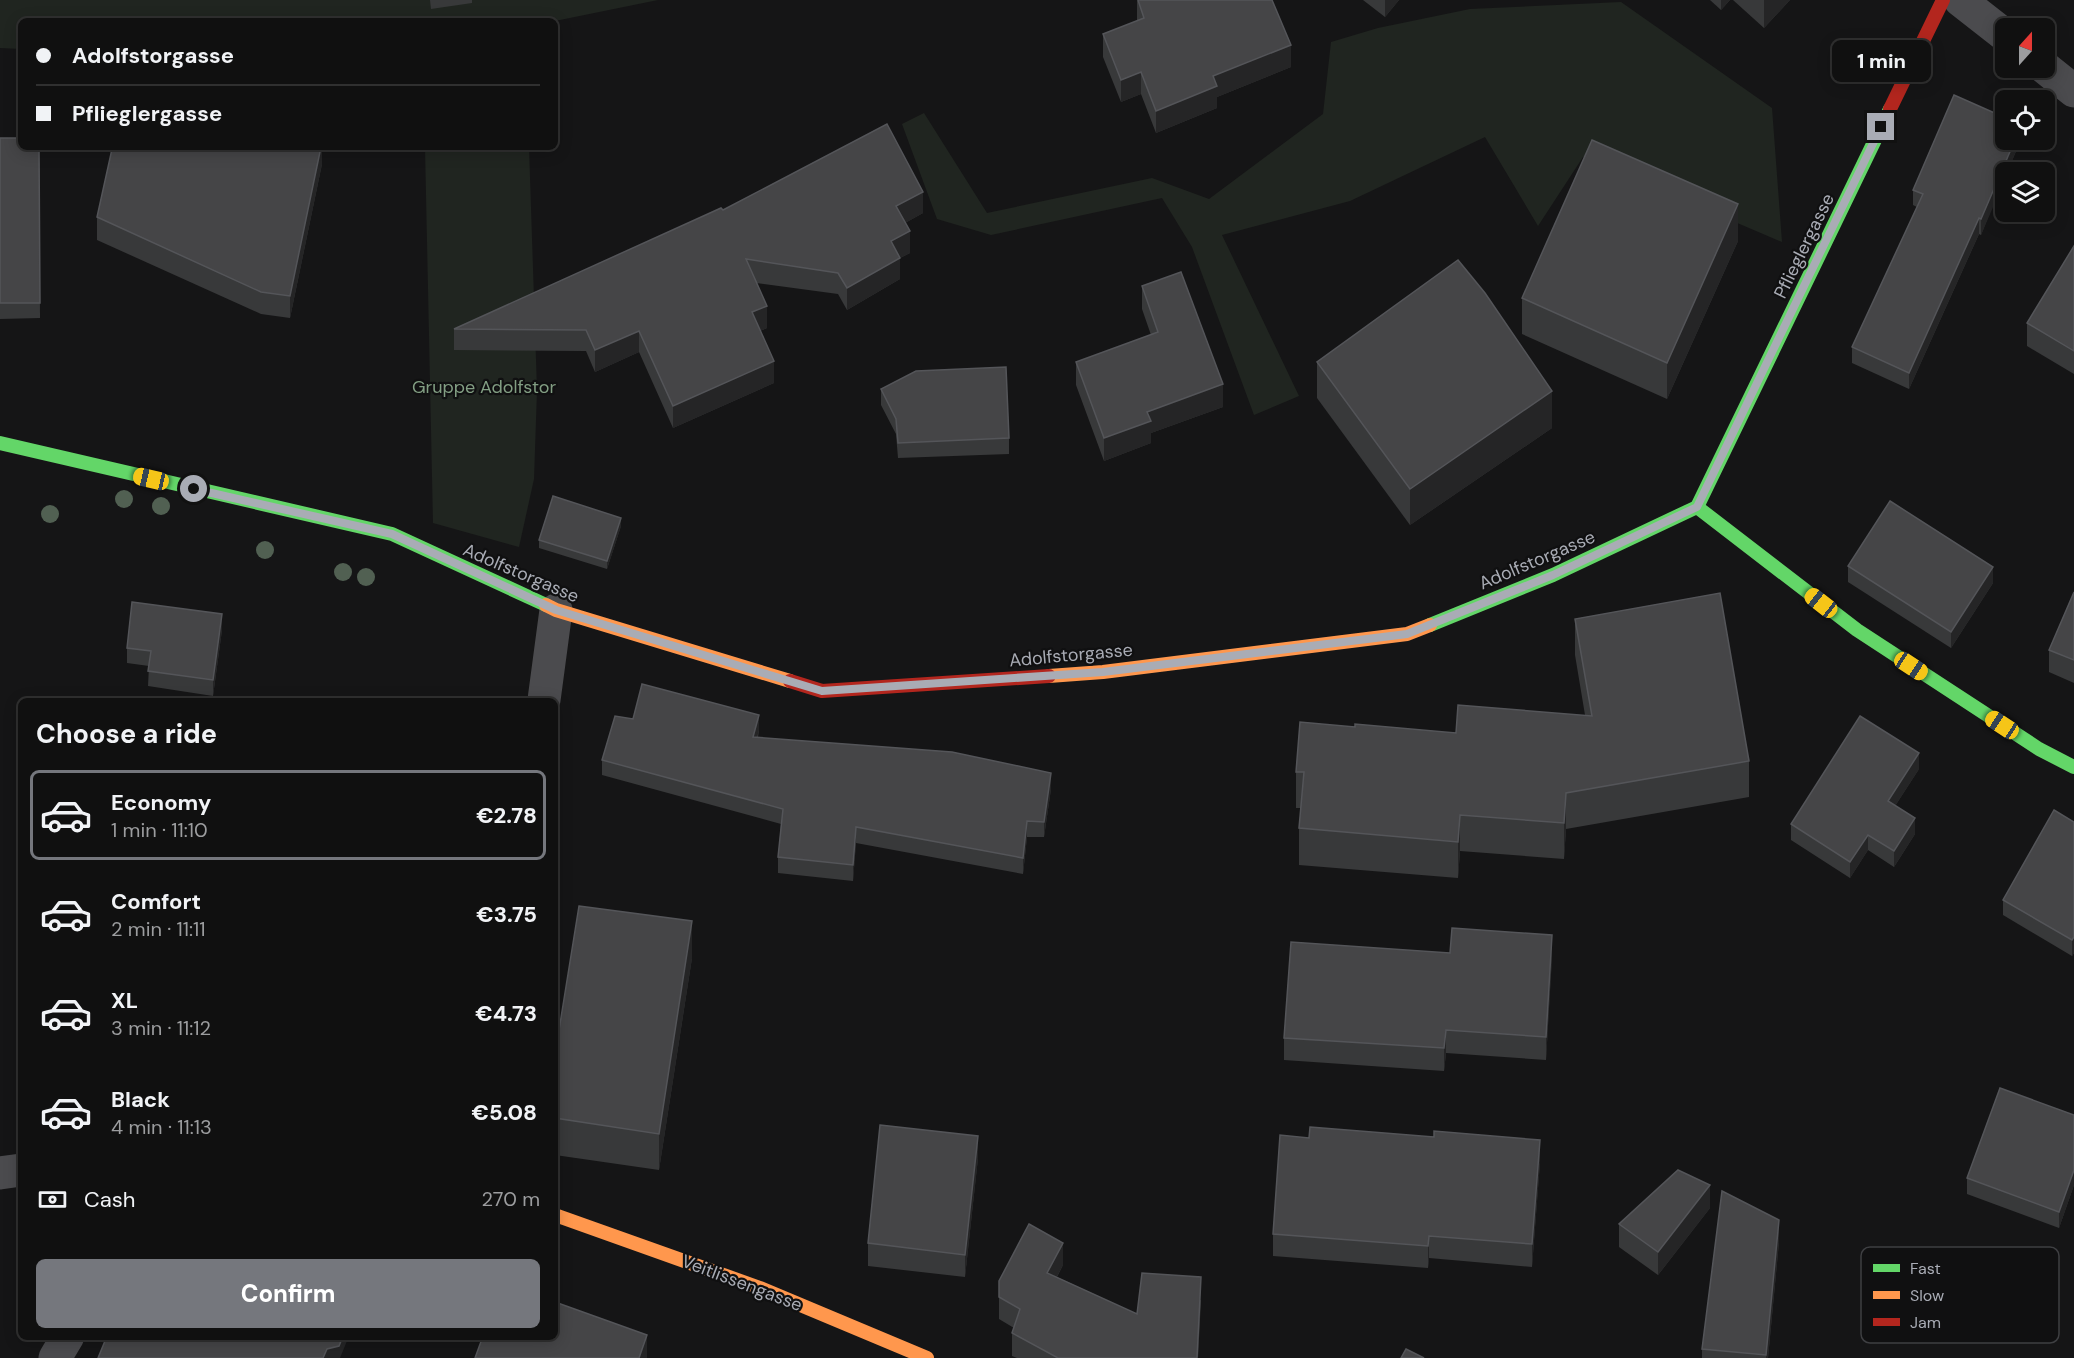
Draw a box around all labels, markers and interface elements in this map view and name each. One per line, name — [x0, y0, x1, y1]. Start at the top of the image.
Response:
north arrow — [1995, 18, 2055, 78]
map controls — [1995, 18, 2055, 222]
callout: 1 min — [1832, 40, 1930, 82]
text: Adolfstorgasse — [72, 41, 234, 70]
text: 1 min — [1857, 48, 1906, 74]
button: locate — [1995, 90, 2055, 150]
text: Pflieglergasse — [72, 99, 222, 128]
route end — [1867, 113, 1894, 140]
button: layers — [1995, 162, 2055, 222]
street label: Pflieglergasse — [1768, 190, 1840, 302]
park label: Gruppe Adolfstor — [412, 375, 556, 399]
car — [131, 466, 171, 492]
route start — [180, 475, 207, 502]
street label: Adolfstorgasse — [1475, 525, 1599, 595]
street label: Adolfstorgasse — [459, 538, 583, 608]
car — [1801, 585, 1841, 621]
street label: Adolfstorgasse — [1008, 638, 1134, 672]
car — [1891, 649, 1931, 683]
car — [1982, 708, 2022, 742]
text: Choose a ride — [36, 716, 217, 751]
icon: car — [39, 788, 93, 842]
text: Economy — [111, 788, 211, 817]
text: €2.78 — [476, 801, 537, 830]
text: 1 min · 11:10 — [111, 817, 208, 843]
icon: car — [39, 887, 93, 941]
text: Comfort — [111, 887, 201, 916]
text: €3.75 — [476, 900, 537, 929]
text: 2 min · 11:11 — [111, 916, 206, 942]
icon: car — [39, 986, 93, 1040]
text: XL — [111, 986, 138, 1015]
text: €4.73 — [475, 999, 537, 1028]
text: 3 min · 11:12 — [111, 1015, 211, 1041]
icon: car — [39, 1085, 93, 1139]
text: Black — [111, 1085, 170, 1114]
text: €5.08 — [472, 1098, 537, 1127]
text: 4 min · 11:13 — [111, 1114, 212, 1140]
icon: cash — [36, 1183, 69, 1216]
text: Cash — [84, 1185, 135, 1214]
text: 270 m — [482, 1186, 540, 1212]
legend — [1861, 1247, 2059, 1343]
street label: Veitlissengasse — [678, 1249, 806, 1317]
text: Fast — [1910, 1258, 1941, 1279]
button: Confirm — [36, 1259, 540, 1328]
text: Slow — [1910, 1285, 1944, 1306]
text: Jam — [1910, 1312, 1941, 1333]

